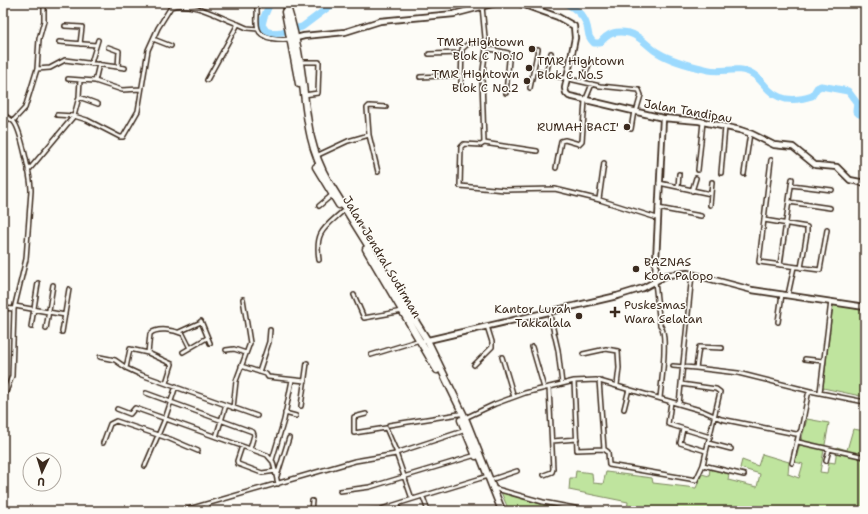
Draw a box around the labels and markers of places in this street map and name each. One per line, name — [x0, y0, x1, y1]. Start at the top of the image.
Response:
place label: TMR Hightown Blok C No.10 — [437, 34, 524, 64]
marker: TMR Hightown Blok C No.10 — [527, 44, 537, 54]
place label: TMR Hightown Blok C No.5 — [537, 53, 624, 83]
marker: TMR Hightown Blok C No.5 — [524, 63, 534, 73]
place label: TMR Hightown Blok C No.2 — [432, 66, 519, 96]
marker: TMR Hightown Blok C No.2 — [522, 76, 532, 86]
place label: RUMAH BACI' — [537, 119, 619, 135]
marker: RUMAH BACI' — [622, 122, 632, 132]
place label: BAZNAS Kota Palopo — [644, 254, 713, 284]
marker: BAZNAS Kota Palopo — [631, 264, 641, 274]
place label: Puskesmas Wara Selatan — [624, 297, 703, 327]
place label: Kantor Lurah Takkalala — [494, 301, 572, 331]
marker: Puskesmas Wara Selatan — [609, 306, 621, 318]
marker: Kantor Lurah Takkalala — [574, 311, 584, 321]

